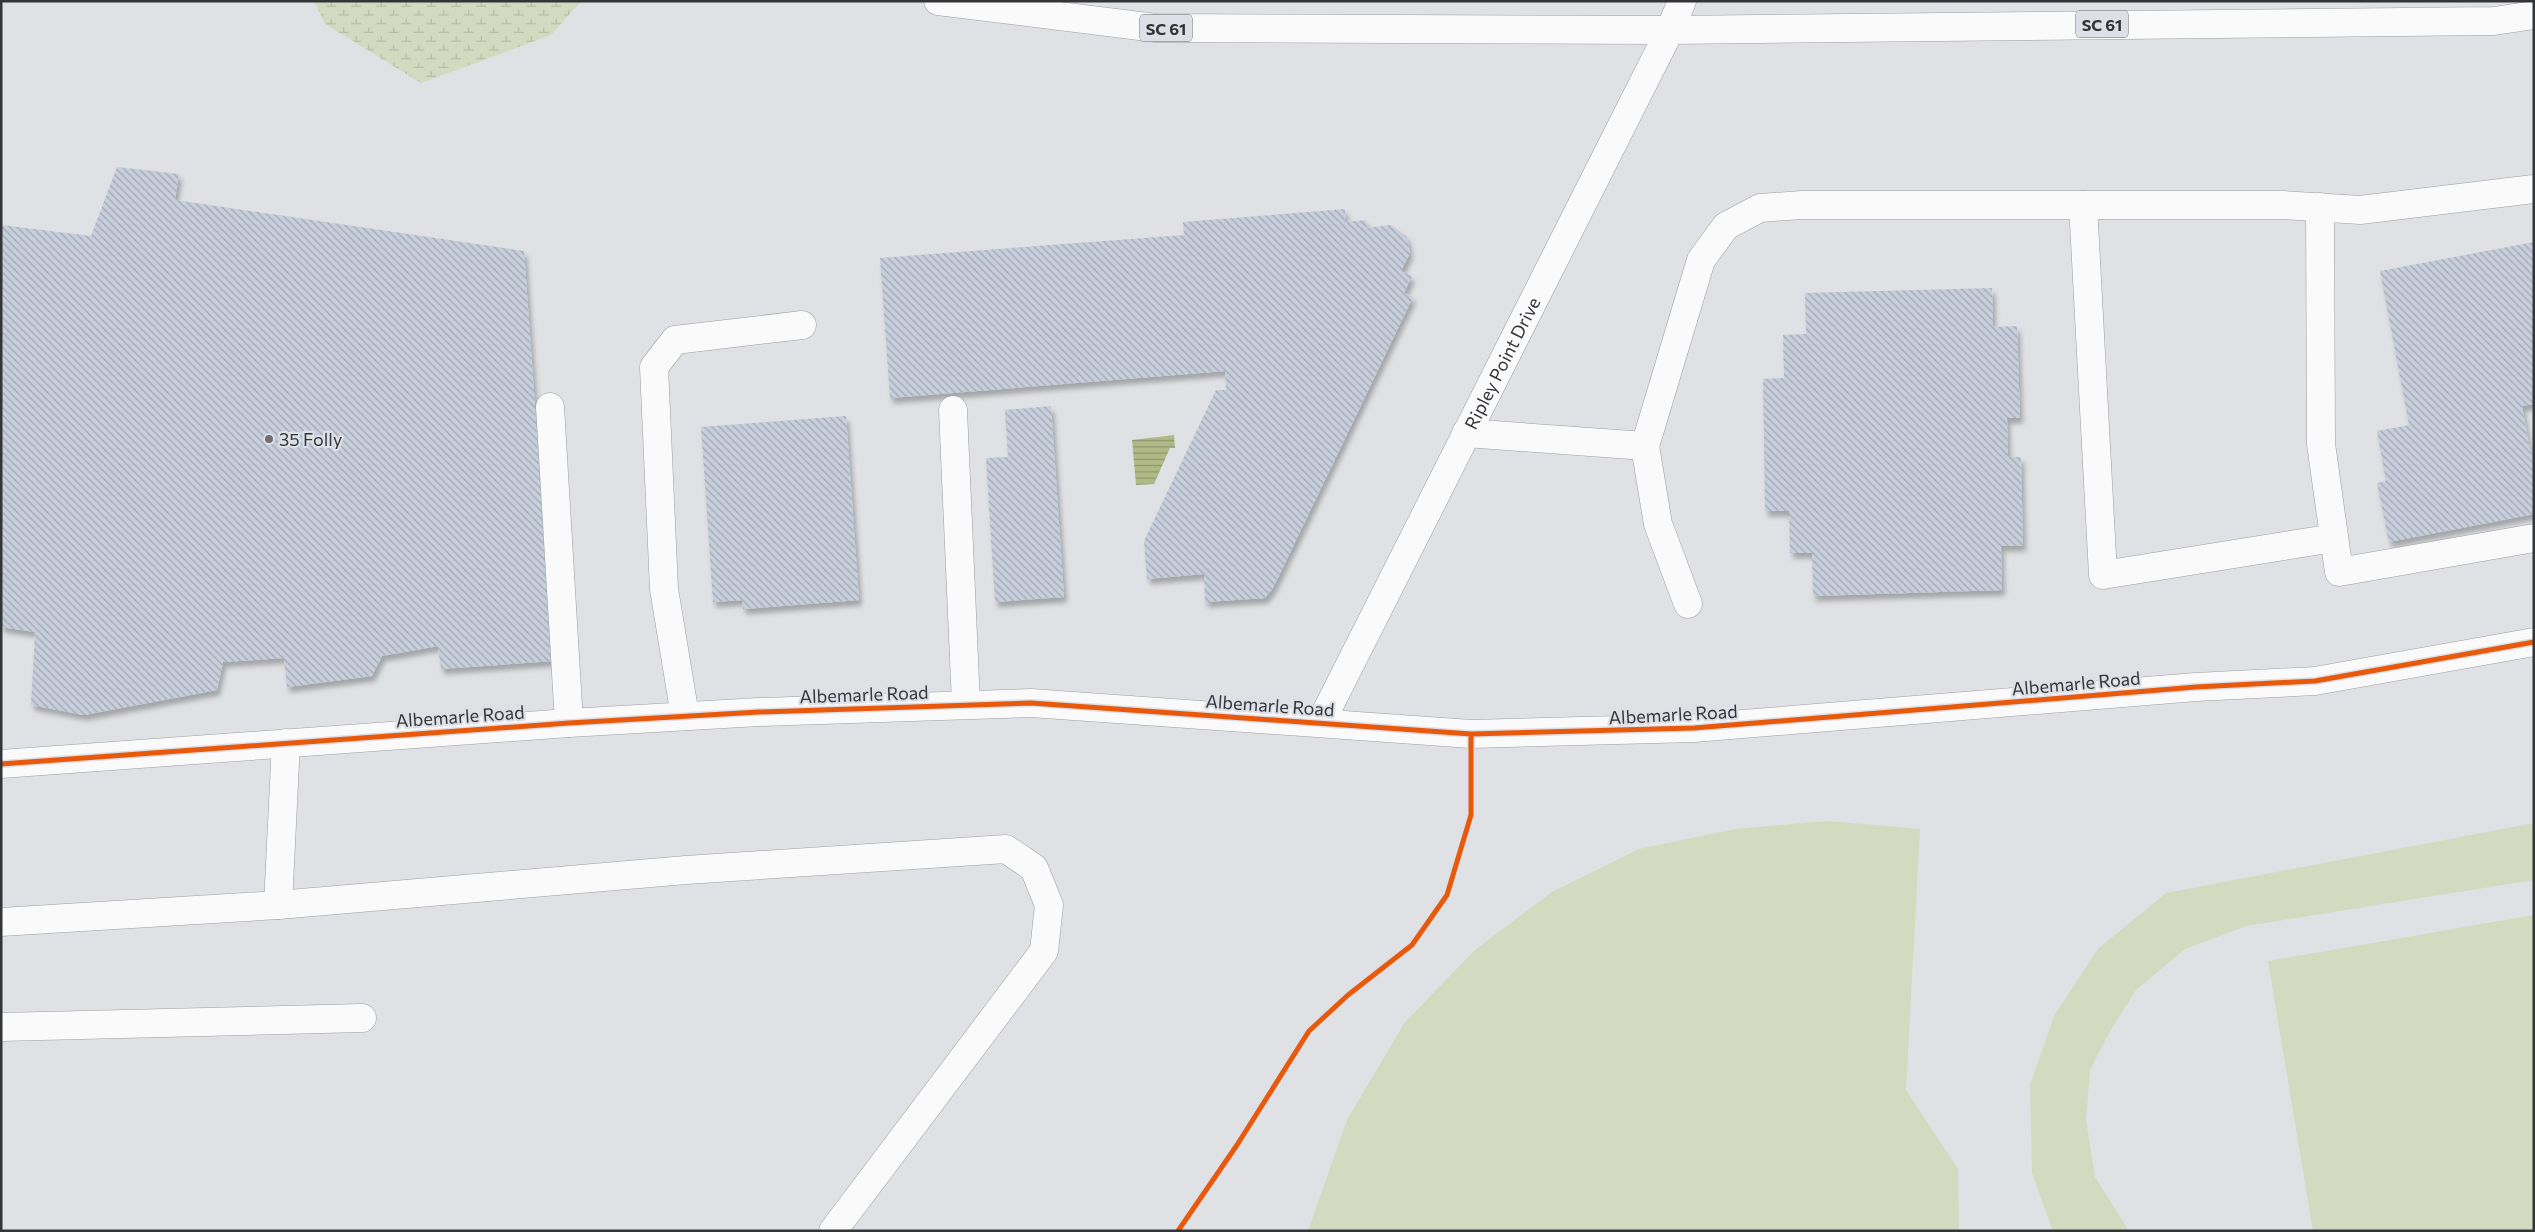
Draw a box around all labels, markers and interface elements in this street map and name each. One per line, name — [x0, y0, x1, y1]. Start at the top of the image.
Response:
road number: SC 61 — [2076, 10, 2128, 38]
road number: SC 61 — [1140, 14, 1192, 42]
street label: Ripley Point Drive — [1460, 293, 1545, 433]
place label: 35 Folly — [279, 428, 342, 450]
marker: 35 Folly — [263, 433, 275, 445]
street label: Albemarle Road — [2011, 666, 2141, 700]
street label: Albemarle Road — [799, 681, 929, 707]
street label: Albemarle Road — [1205, 690, 1335, 720]
street label: Albemarle Road — [1608, 700, 1738, 728]
street label: Albemarle Road — [395, 701, 525, 731]

